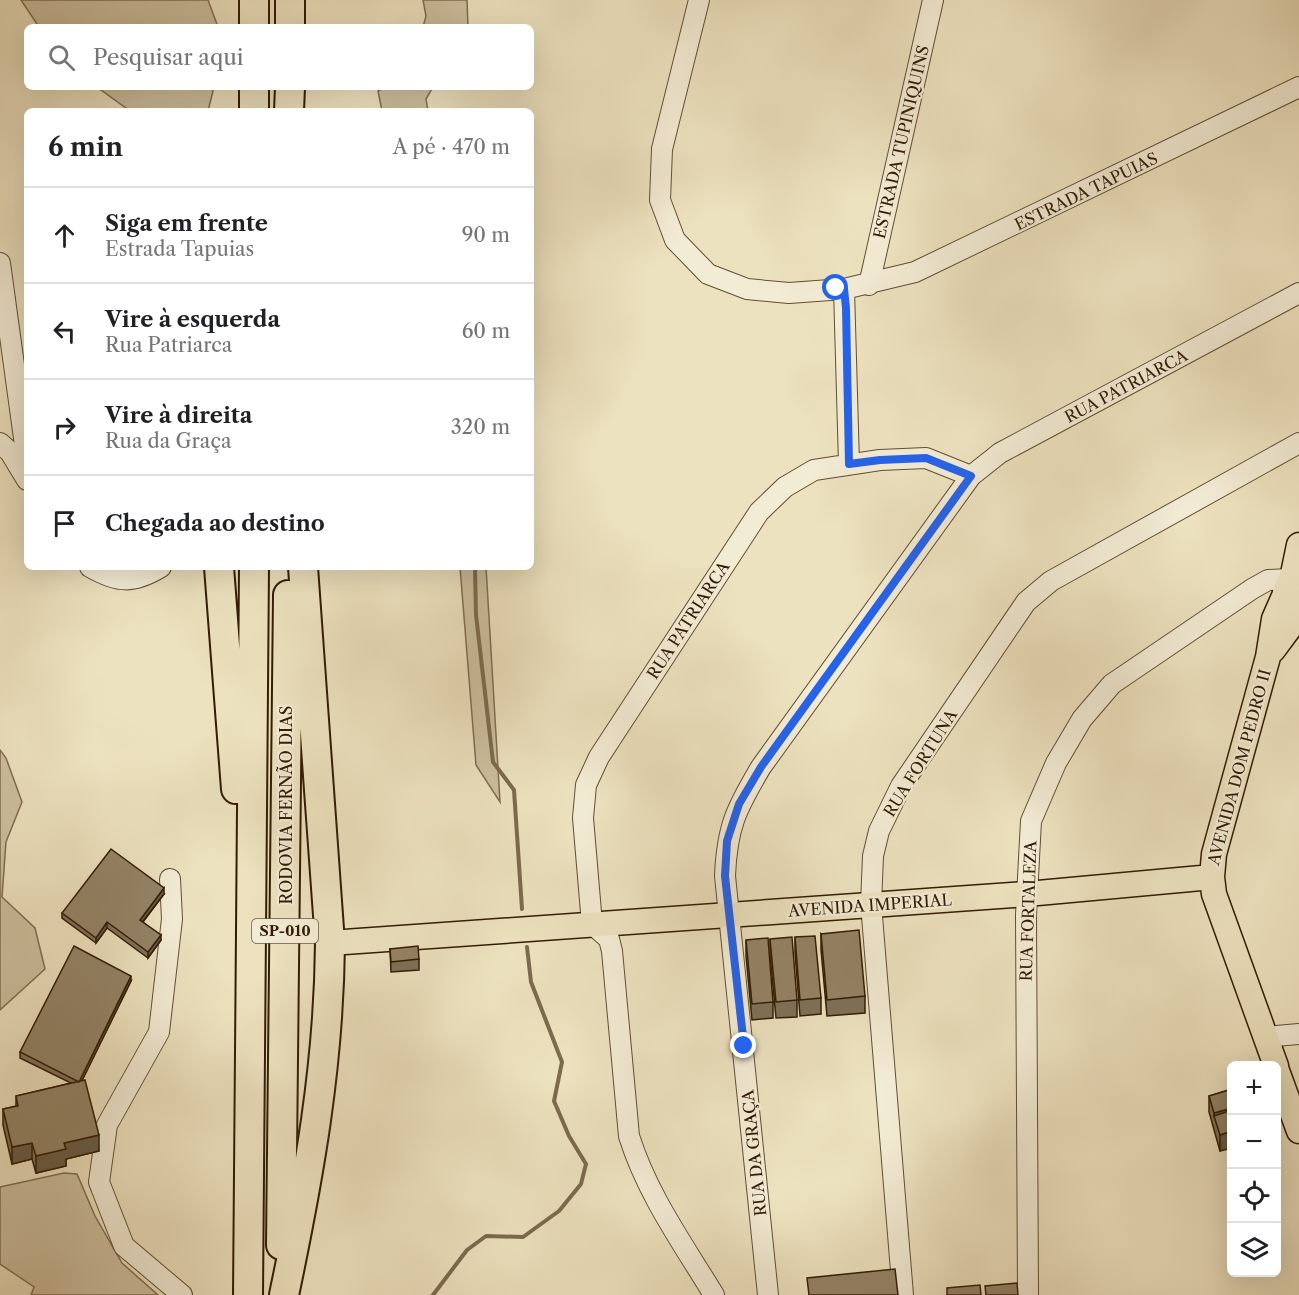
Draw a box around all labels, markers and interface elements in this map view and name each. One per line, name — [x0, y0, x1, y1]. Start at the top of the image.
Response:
search box — [24, 24, 534, 90]
icon: search — [45, 41, 78, 74]
street label: ESTRADA TUPINIQUINS — [869, 43, 933, 241]
text: Pesquisar aqui — [93, 44, 243, 71]
text: 6 min — [48, 131, 123, 163]
text: A pé · 470 m — [393, 135, 510, 159]
street label: ESTRADA TAPUIAS — [1011, 148, 1161, 234]
text: Siga em frente — [105, 210, 268, 237]
icon: ahead — [48, 219, 81, 252]
text: 90 m — [462, 223, 510, 247]
text: Estrada Tapuias — [105, 237, 254, 261]
route start — [822, 274, 848, 300]
text: Vire à esquerda — [105, 306, 280, 333]
icon: left — [48, 315, 81, 348]
text: 60 m — [462, 319, 510, 343]
text: Rua Patriarca — [105, 333, 232, 357]
street label: RUA PATRIARCA — [1061, 345, 1192, 427]
text: Vire à direita — [105, 402, 252, 429]
icon: right — [48, 411, 81, 444]
text: 320 m — [451, 415, 510, 439]
text: Rua da Graça — [105, 429, 232, 453]
icon: arrive — [48, 507, 81, 540]
text: Chegada ao destino — [105, 510, 325, 537]
street label: RUA PATRIARCA — [642, 556, 734, 683]
street label: AVENIDA DOM PEDRO II — [1203, 667, 1275, 868]
street label: RUA FORTUNA — [879, 705, 962, 820]
street label: RODOVIA FERNÃO DIAS — [275, 706, 296, 904]
street label: RUA FORTALEZA — [1016, 839, 1040, 982]
street label: AVENIDA IMPERIAL — [786, 889, 953, 921]
road number: SP-010 — [252, 919, 318, 943]
route end — [730, 1032, 756, 1058]
map controls — [1227, 1061, 1281, 1277]
button: + — [1227, 1061, 1281, 1115]
street label: RUA DA GRAÇA — [737, 1088, 771, 1217]
button: − — [1227, 1115, 1281, 1169]
button: locate — [1227, 1169, 1281, 1223]
button: layers — [1227, 1223, 1281, 1277]

